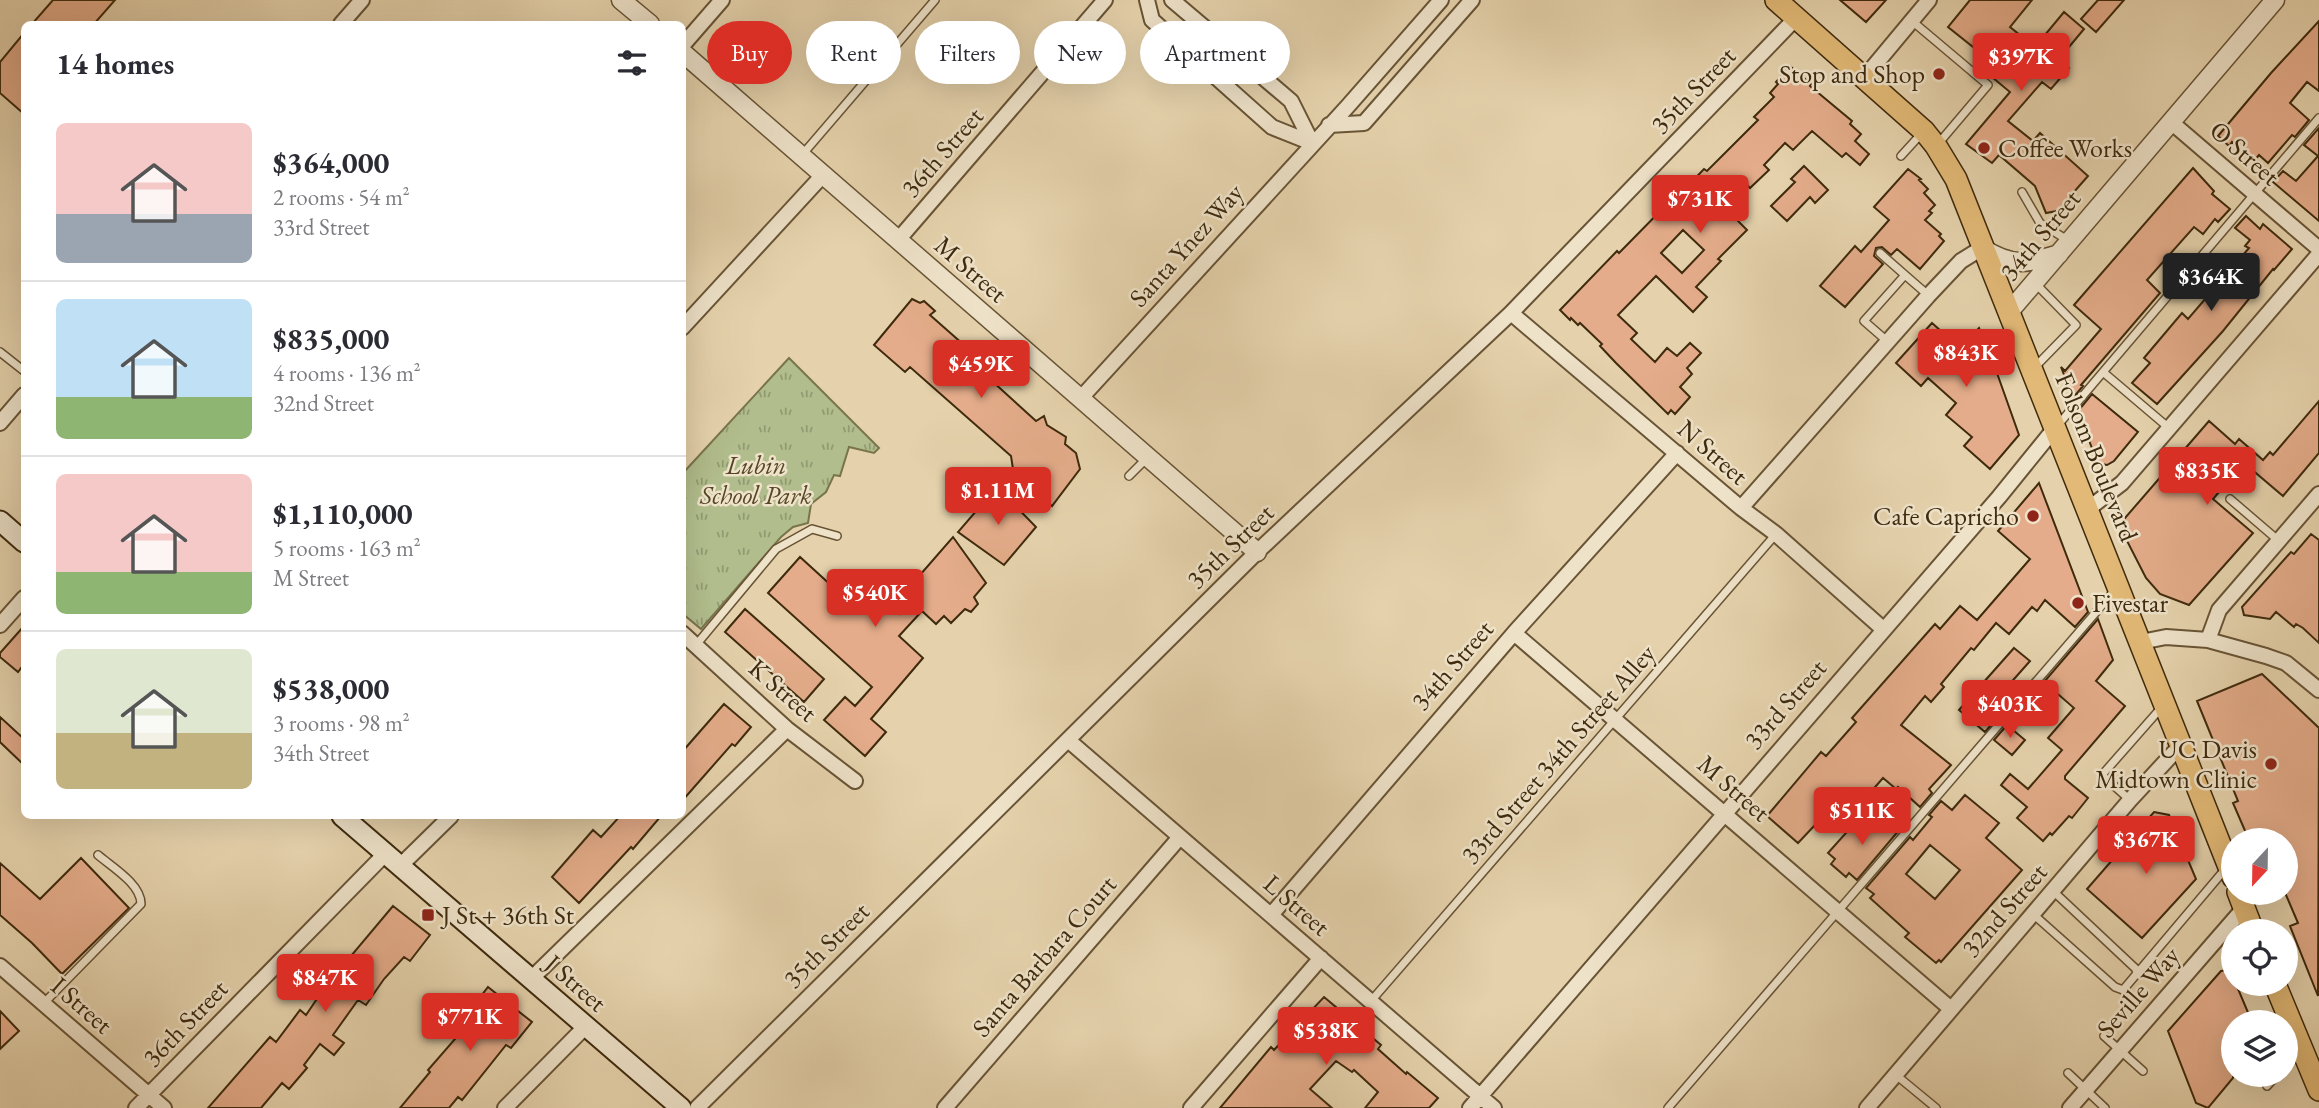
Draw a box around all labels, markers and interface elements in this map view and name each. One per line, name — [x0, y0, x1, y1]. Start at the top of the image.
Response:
chip: Buy — [707, 21, 792, 84]
chip: Rent — [806, 21, 901, 84]
chip: Filters — [915, 21, 1020, 84]
chip: New — [1034, 21, 1126, 84]
chip: Apartment — [1140, 21, 1290, 84]
pin: $397K — [1972, 34, 2070, 93]
street label: 35th Street — [1643, 39, 1743, 141]
text: $397K — [1989, 41, 2053, 71]
text: 14 homes — [56, 44, 174, 83]
icon: filters — [613, 44, 651, 82]
place label: Stop and Shop — [1779, 57, 1925, 91]
marker: Stop and Shop — [1931, 66, 1947, 82]
street label: 36th Street — [893, 100, 991, 204]
street label: O Street — [2203, 113, 2287, 193]
place label: Coffee Works — [1998, 131, 2132, 165]
marker: Coffee Works — [1976, 140, 1992, 156]
text: $364,000 — [273, 143, 389, 182]
icon: home — [112, 151, 196, 235]
street label: Santa Ynez Way — [1121, 175, 1251, 314]
pin: $731K — [1651, 176, 1749, 235]
text: 2 rooms · 54 m² — [273, 182, 410, 212]
street label: 34th Street — [1992, 182, 2088, 288]
text: $731K — [1668, 183, 1732, 213]
text: 33rd Street — [273, 212, 370, 242]
street label: M Street — [927, 228, 1015, 310]
pin: $364K — [2162, 254, 2260, 313]
text: $364K — [2179, 261, 2243, 291]
text: $835,000 — [273, 319, 389, 358]
icon: home — [112, 327, 196, 411]
pin: $843K — [1917, 330, 2015, 389]
text: $843K — [1934, 337, 1998, 367]
pin: $459K — [932, 340, 1030, 400]
text: $459K — [949, 348, 1013, 378]
text: 4 rooms · 136 m² — [273, 358, 421, 388]
street label: Folsom Boulevard — [2048, 367, 2147, 547]
text: 32nd Street — [273, 388, 374, 418]
street label: N Street — [1671, 412, 1755, 492]
park label: Lubin School Park — [699, 448, 812, 512]
pin: $835K — [2158, 448, 2256, 507]
text: $835K — [2175, 455, 2239, 485]
pin: $1.11M — [941, 468, 1055, 527]
text: $1.11M — [961, 475, 1035, 505]
text: $1,110,000 — [273, 494, 413, 533]
street label: 35th Street — [1179, 496, 1281, 596]
place label: Cafe Capricho — [1873, 499, 2019, 533]
icon: home — [112, 502, 196, 586]
marker: Cafe Capricho — [2025, 508, 2041, 524]
text: 5 rooms · 163 m² — [273, 533, 421, 563]
text: M Street — [273, 563, 349, 593]
pin: $540K — [826, 570, 924, 629]
text: $540K — [843, 577, 907, 607]
place label: Fivestar — [2092, 586, 2168, 620]
marker: Fivestar — [2070, 595, 2086, 611]
street label: 34th Street — [1403, 613, 1501, 717]
street label: 33rd Street 34th Street Alley — [1453, 637, 1663, 871]
street label: K Street — [742, 651, 824, 729]
street label: 33rd Street — [1736, 652, 1834, 756]
text: $538,000 — [273, 669, 389, 708]
icon: home — [112, 677, 196, 761]
pin: $403K — [1961, 680, 2059, 740]
text: $403K — [1978, 688, 2042, 718]
text: 3 rooms · 98 m² — [273, 708, 410, 738]
place label: UC Davis Midtown Clinic — [2095, 732, 2257, 796]
text: 34th Street — [273, 738, 369, 768]
street label: M Street — [1690, 747, 1778, 829]
marker: UC Davis Midtown Clinic — [2263, 756, 2279, 772]
pin: $511K — [1813, 788, 1911, 847]
text: $511K — [1830, 795, 1894, 825]
pin: $367K — [2097, 816, 2195, 876]
text: $367K — [2114, 824, 2178, 854]
north arrow — [2221, 828, 2298, 905]
map controls — [2221, 828, 2298, 1087]
street label: 32nd Street — [1954, 856, 2054, 964]
street label: L Street — [1257, 867, 1337, 943]
street label: Santa Barbara Court — [964, 868, 1124, 1044]
street label: 35th Street — [775, 894, 877, 996]
place label: J St + 36th St — [440, 898, 574, 932]
marker: J St + 36th St — [420, 907, 436, 923]
button: locate — [2221, 919, 2298, 996]
street label: Seville Way — [2089, 939, 2187, 1045]
street label: J Street — [536, 946, 614, 1019]
pin: $847K — [276, 954, 374, 1014]
text: $847K — [293, 962, 357, 992]
street label: I Street — [44, 969, 120, 1041]
street label: 36th Street — [135, 972, 235, 1074]
pin: $771K — [421, 993, 519, 1053]
text: $771K — [438, 1001, 502, 1031]
pin: $538K — [1277, 1007, 1375, 1067]
button: layers — [2221, 1010, 2298, 1087]
text: $538K — [1294, 1015, 1358, 1045]

